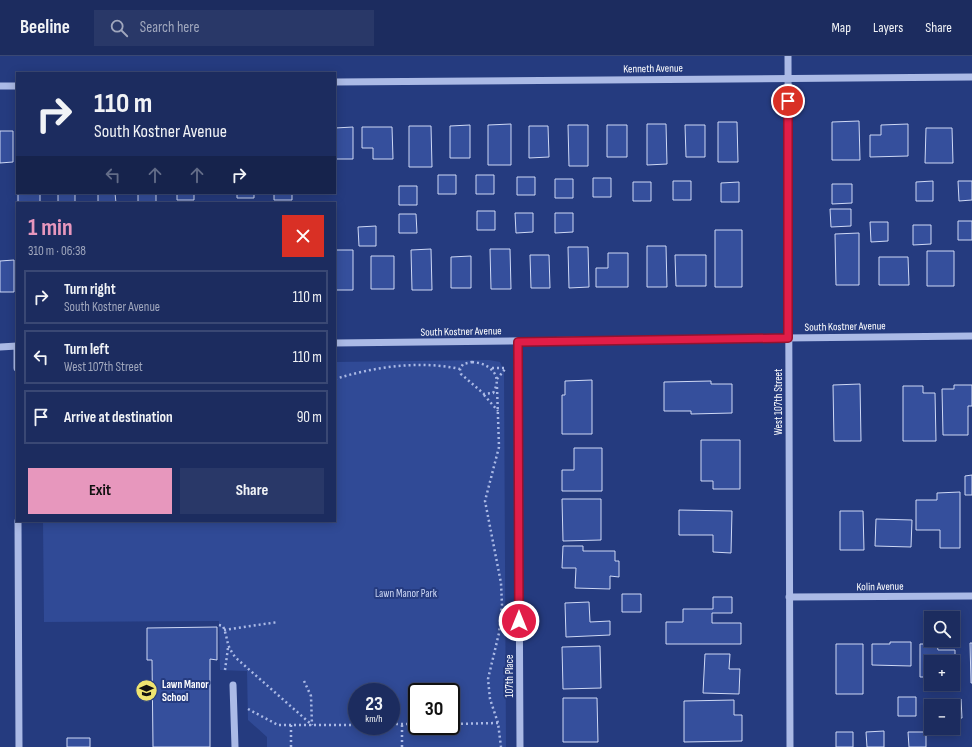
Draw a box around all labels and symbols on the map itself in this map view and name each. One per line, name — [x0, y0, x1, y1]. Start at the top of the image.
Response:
street label: Kenneth Avenue — [623, 61, 683, 76]
pin — [771, 84, 805, 118]
street label: South Kostner Avenue — [804, 319, 886, 334]
street label: South Kostner Avenue — [420, 324, 502, 339]
street label: West 107th Street — [772, 368, 785, 435]
street label: Kolin Avenue — [856, 580, 904, 593]
park label: Lawn Manor Park — [375, 587, 438, 600]
position arrow — [498, 600, 540, 642]
street label: 107th Place — [503, 655, 516, 697]
school or university icon: Lawn Manor School — [133, 677, 159, 703]
place label: Lawn Manor School — [162, 678, 209, 704]
speed limit sign: 30 — [408, 683, 460, 735]

